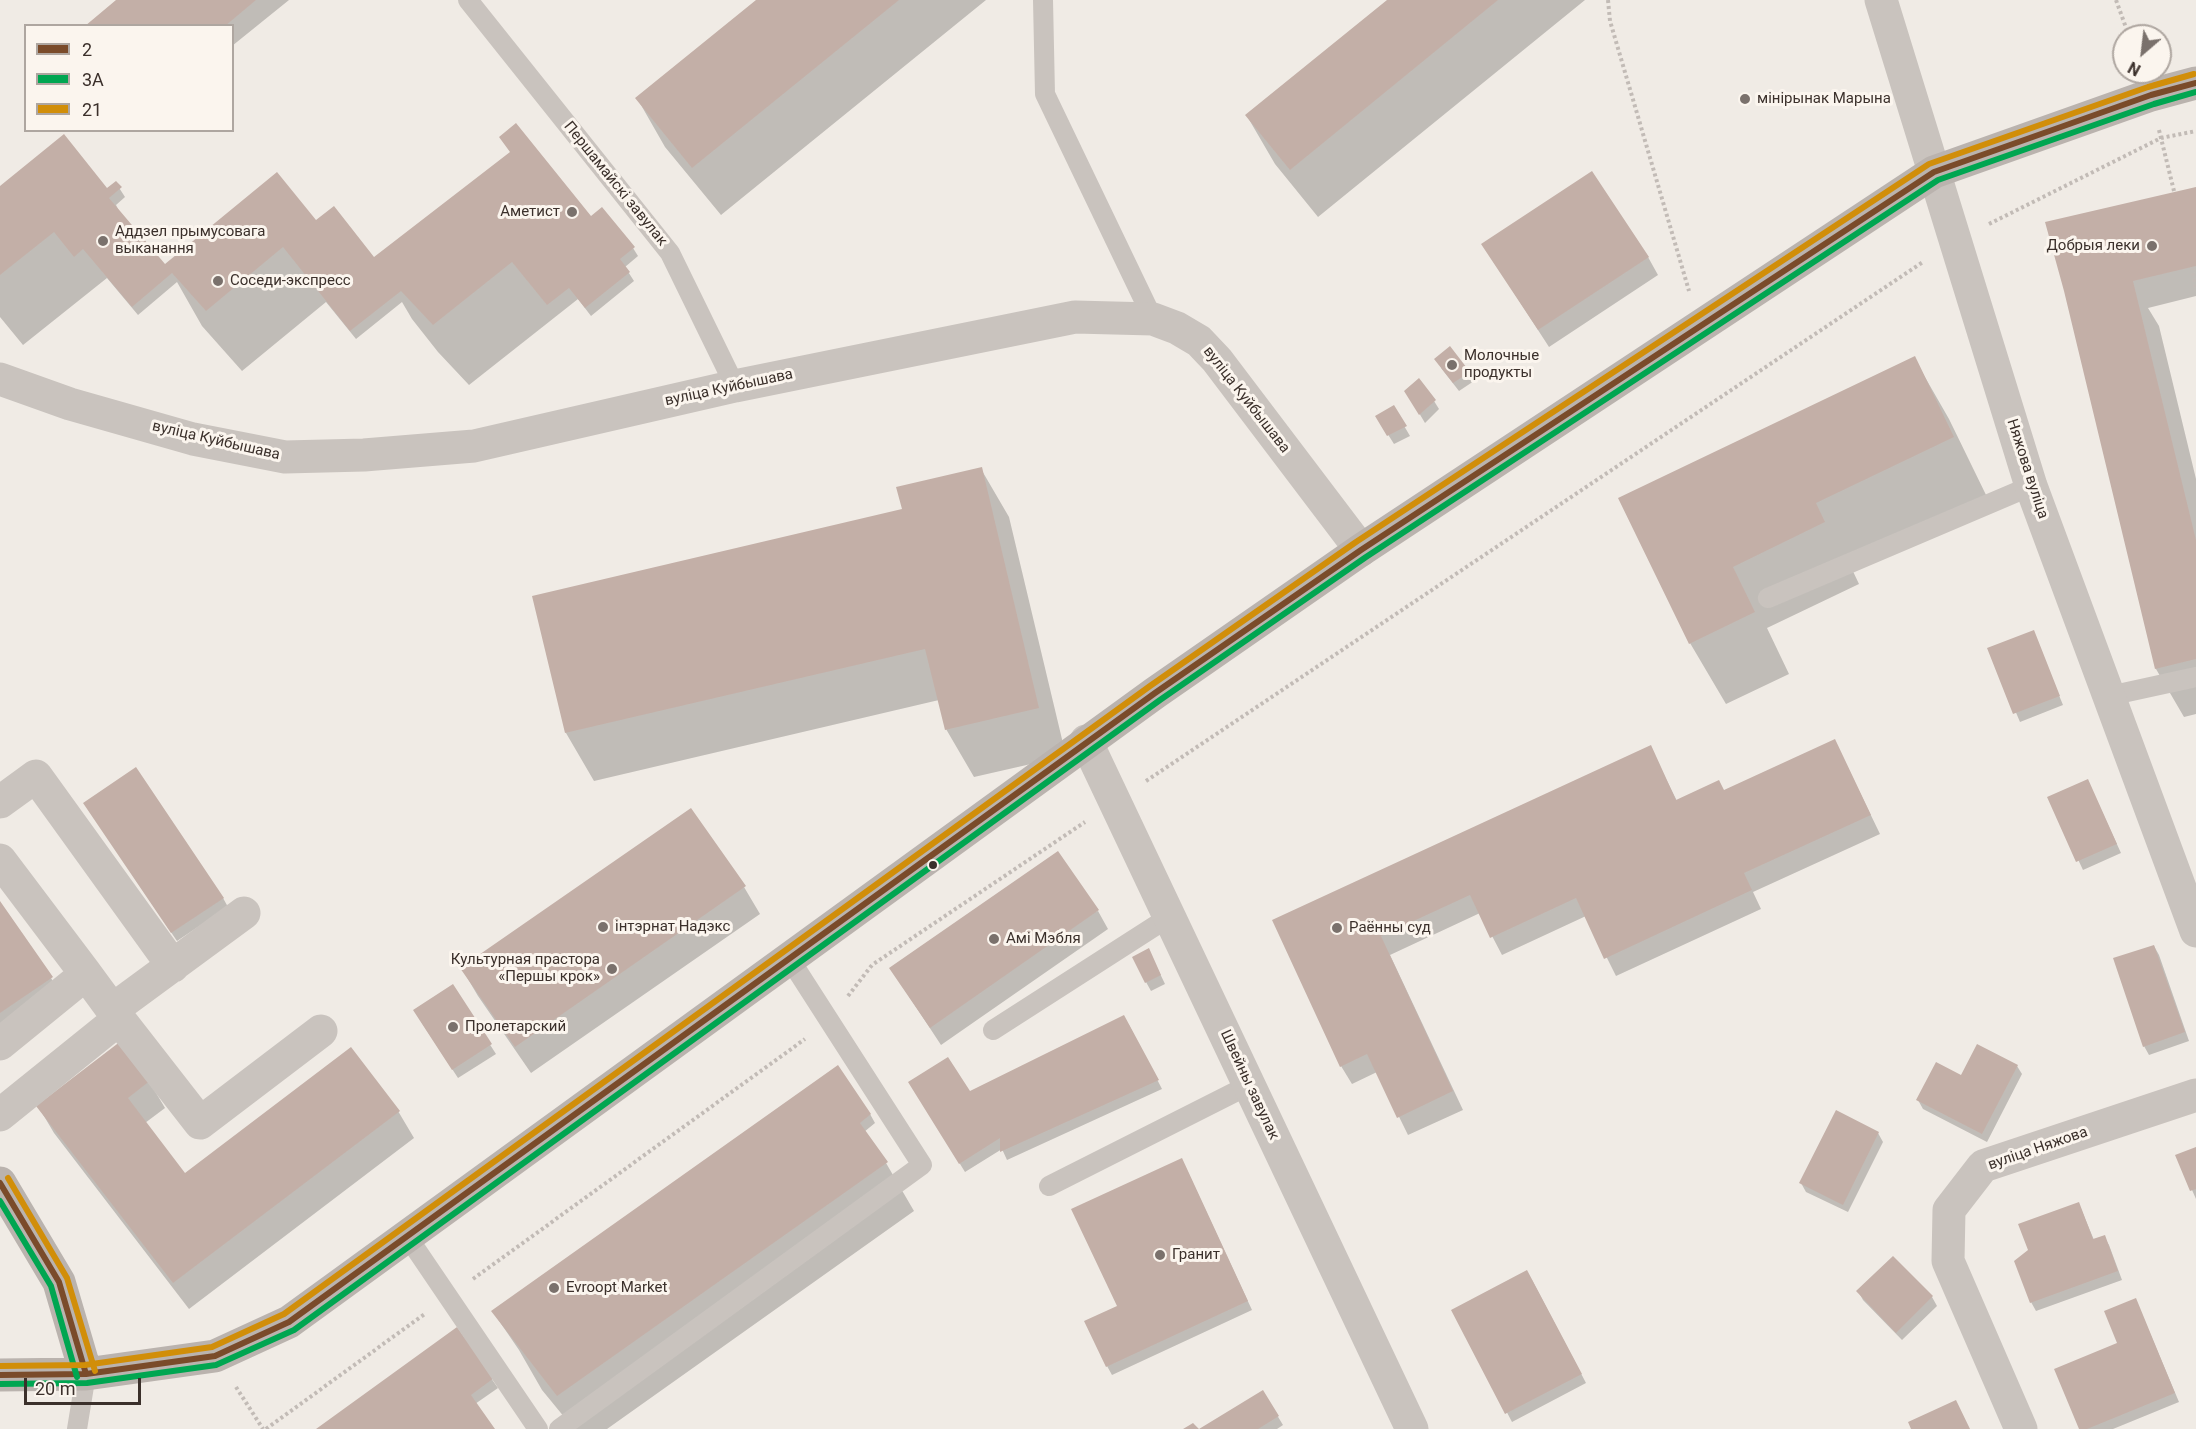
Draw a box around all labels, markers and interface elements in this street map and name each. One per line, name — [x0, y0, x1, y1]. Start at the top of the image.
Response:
legend — [24, 24, 234, 132]
north arrow — [2112, 24, 2172, 84]
text: 2 — [82, 39, 92, 60]
text: N — [2125, 58, 2144, 80]
text: 3А — [82, 69, 104, 90]
place label: мінірынак Марына — [1757, 90, 1891, 108]
marker: мінірынак Марына — [1738, 92, 1752, 106]
text: 21 — [82, 99, 102, 120]
street label: Першамайскі завулак — [559, 118, 671, 250]
place label: Аметист — [500, 203, 560, 221]
marker: Аметист — [565, 205, 579, 219]
place label: Аддзел прымусовага выканання — [115, 223, 265, 258]
marker: Аддзел прымусовага выканання — [96, 234, 110, 248]
place label: Добрыя леки — [2047, 237, 2140, 255]
marker: Добрыя леки — [2145, 239, 2159, 253]
place label: Соседи-экспресс — [230, 272, 351, 290]
marker: Соседи-экспресс — [211, 274, 225, 288]
street label: вуліца Куйбышава — [1199, 343, 1293, 457]
place label: Молочные продукты — [1464, 347, 1539, 382]
marker: Молочные продукты — [1445, 358, 1459, 372]
street label: вуліца Куйбышава — [663, 366, 795, 410]
street label: Няжова вуліца — [2002, 417, 2052, 521]
street label: вуліца Куйбышава — [150, 418, 282, 464]
unlabelled marker — [927, 859, 939, 871]
place label: інтэрнат Надэкс — [615, 918, 730, 936]
place label: Раённы суд — [1349, 919, 1431, 937]
marker: інтэрнат Надэкс — [596, 920, 610, 934]
marker: Раённы суд — [1330, 921, 1344, 935]
place label: Амі Мэбля — [1006, 930, 1081, 948]
marker: Амі Мэбля — [987, 932, 1001, 946]
place label: Культурная прастора «Першы крок» — [451, 951, 600, 986]
marker: Культурная прастора «Першы крок» — [605, 962, 619, 976]
place label: Пролетарский — [465, 1018, 566, 1036]
marker: Пролетарский — [446, 1020, 460, 1034]
street label: Швейны завулак — [1216, 1027, 1282, 1143]
street label: вуліца Няжова — [1986, 1124, 2090, 1174]
place label: Гранит — [1172, 1246, 1220, 1264]
marker: Гранит — [1153, 1248, 1167, 1262]
place label: Evroopt Market — [566, 1279, 667, 1297]
marker: Evroopt Market — [547, 1281, 561, 1295]
scale bar — [27, 1366, 144, 1404]
text: 20 m — [35, 1378, 75, 1399]

